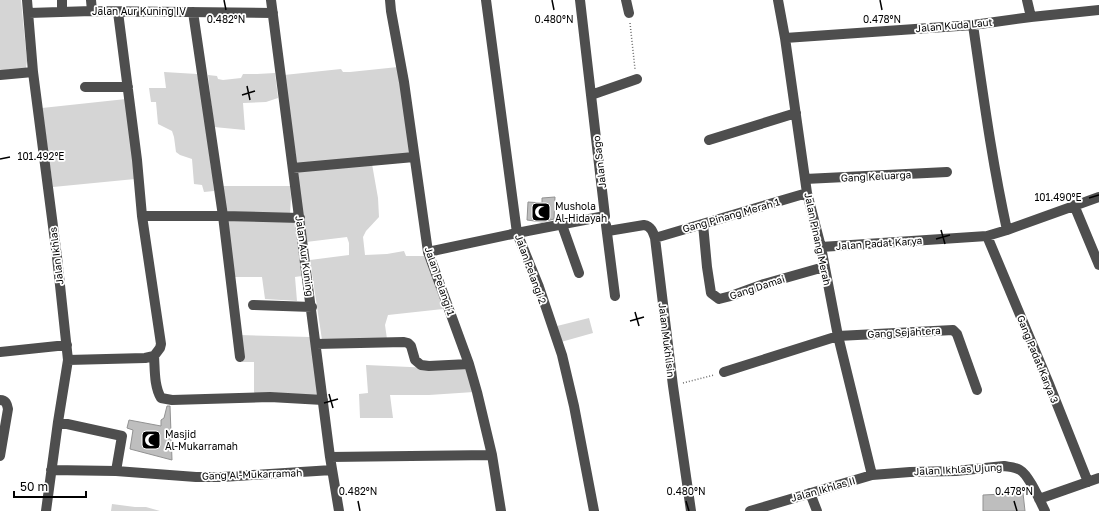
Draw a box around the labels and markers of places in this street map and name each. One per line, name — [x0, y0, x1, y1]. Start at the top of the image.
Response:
place label: Mushola Al-Hidayah — [555, 200, 607, 224]
mosque icon: Mushola Al-Hidayah — [530, 201, 552, 223]
place label: Masjid Al-Mukarramah — [165, 428, 238, 452]
mosque icon: Masjid Al-Mukarramah — [140, 429, 162, 451]

